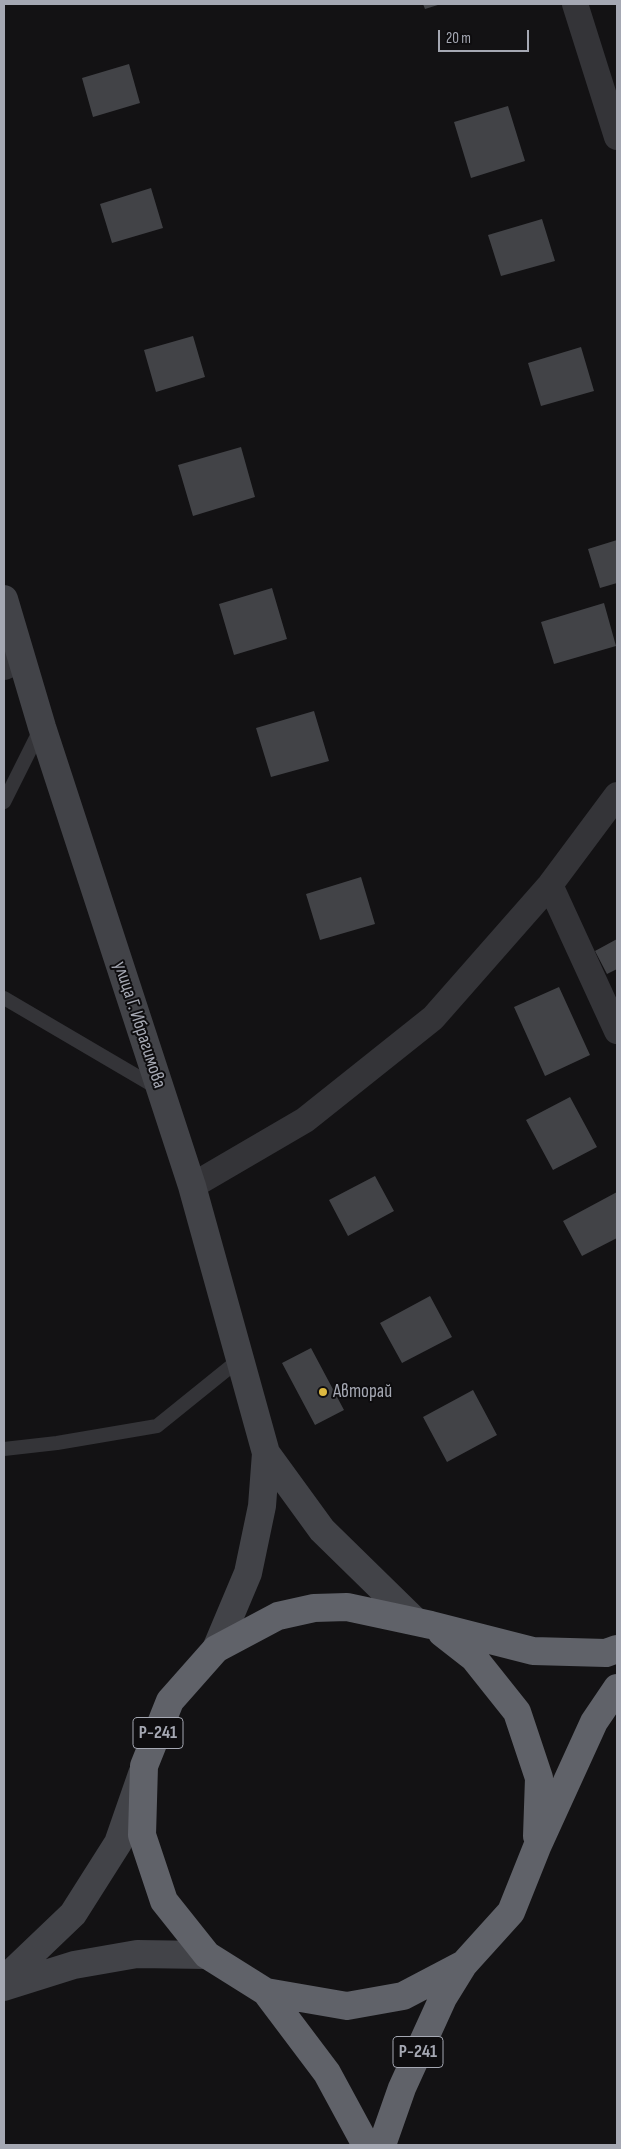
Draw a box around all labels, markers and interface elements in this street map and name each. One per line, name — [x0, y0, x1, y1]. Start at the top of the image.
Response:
scale bar — [441, 20, 532, 52]
text: 20 m — [446, 29, 471, 48]
street label: улица Г. Ибрагимова — [108, 959, 170, 1091]
place label: Авторай — [333, 1381, 392, 1403]
marker: Авторай — [317, 1386, 329, 1398]
road number: Р-241 — [133, 1718, 183, 1749]
road number: Р-241 — [393, 2036, 443, 2068]

